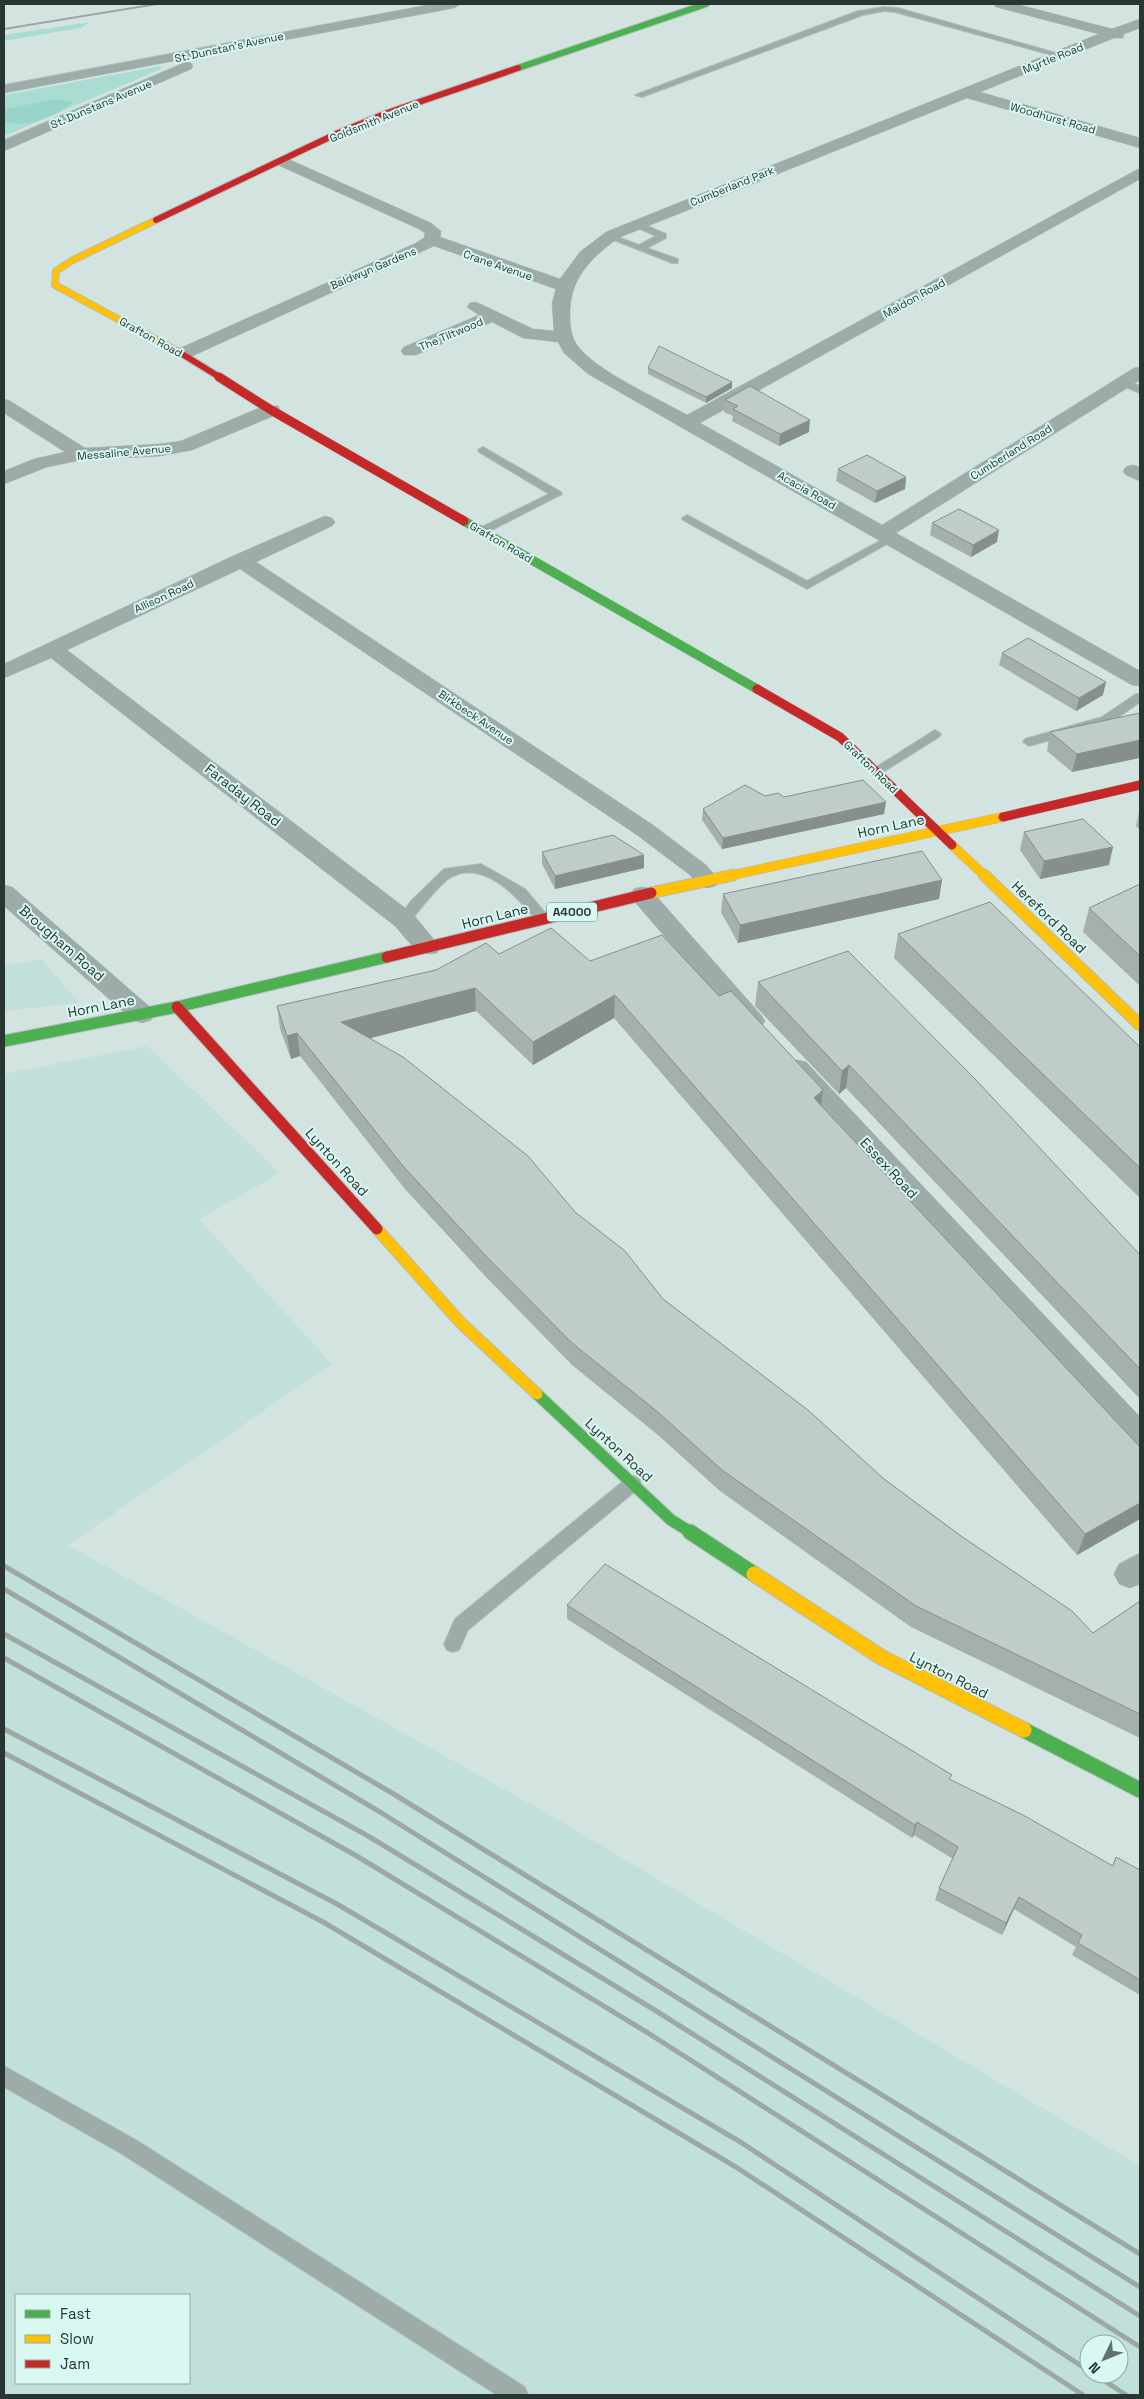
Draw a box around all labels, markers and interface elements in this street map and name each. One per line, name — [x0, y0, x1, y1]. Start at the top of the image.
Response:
street label: St. Dunstan's Avenue — [173, 29, 285, 65]
street label: Myrtle Road — [1020, 39, 1086, 77]
street label: St. Dunstans Avenue — [48, 76, 154, 132]
street label: Goldsmith Avenue — [327, 97, 421, 145]
street label: Woodhurst Road — [1009, 99, 1097, 137]
street label: Cumberland Park — [688, 163, 776, 209]
street label: Baldwyn Gardens — [328, 243, 418, 292]
street label: Crane Avenue — [462, 247, 534, 283]
street label: Maldon Road — [880, 275, 948, 321]
street label: Grafton Road — [117, 314, 185, 360]
street label: The Tiltwood — [417, 314, 485, 354]
street label: Cumberland Road — [968, 421, 1054, 483]
street label: Messaline Avenue — [77, 441, 171, 463]
street label: Acacia Road — [775, 468, 839, 512]
street label: Grafton Road — [467, 518, 535, 566]
street label: Allison Road — [132, 576, 196, 616]
street label: Birkbeck Avenue — [436, 687, 516, 747]
street label: Grafton Road — [841, 738, 901, 796]
street label: Faraday Road — [201, 760, 285, 830]
street label: Horn Lane — [856, 810, 926, 842]
street label: Hereford Road — [1008, 877, 1090, 957]
street label: Horn Lane — [460, 899, 530, 933]
street label: Brougham Road — [16, 901, 108, 985]
road number: A4000 — [547, 902, 597, 922]
street label: Horn Lane — [66, 991, 136, 1021]
street label: Lynton Road — [302, 1124, 372, 1200]
street label: Essex Road — [856, 1134, 922, 1202]
street label: Lynton Road — [581, 1414, 657, 1486]
street label: Lynton Road — [907, 1647, 991, 1703]
legend — [15, 2294, 190, 2384]
text: Fast — [60, 2304, 91, 2323]
text: Slow — [60, 2329, 94, 2348]
north arrow — [1079, 2334, 1129, 2384]
text: Jam — [60, 2354, 90, 2373]
text: N — [1085, 2358, 1104, 2377]

